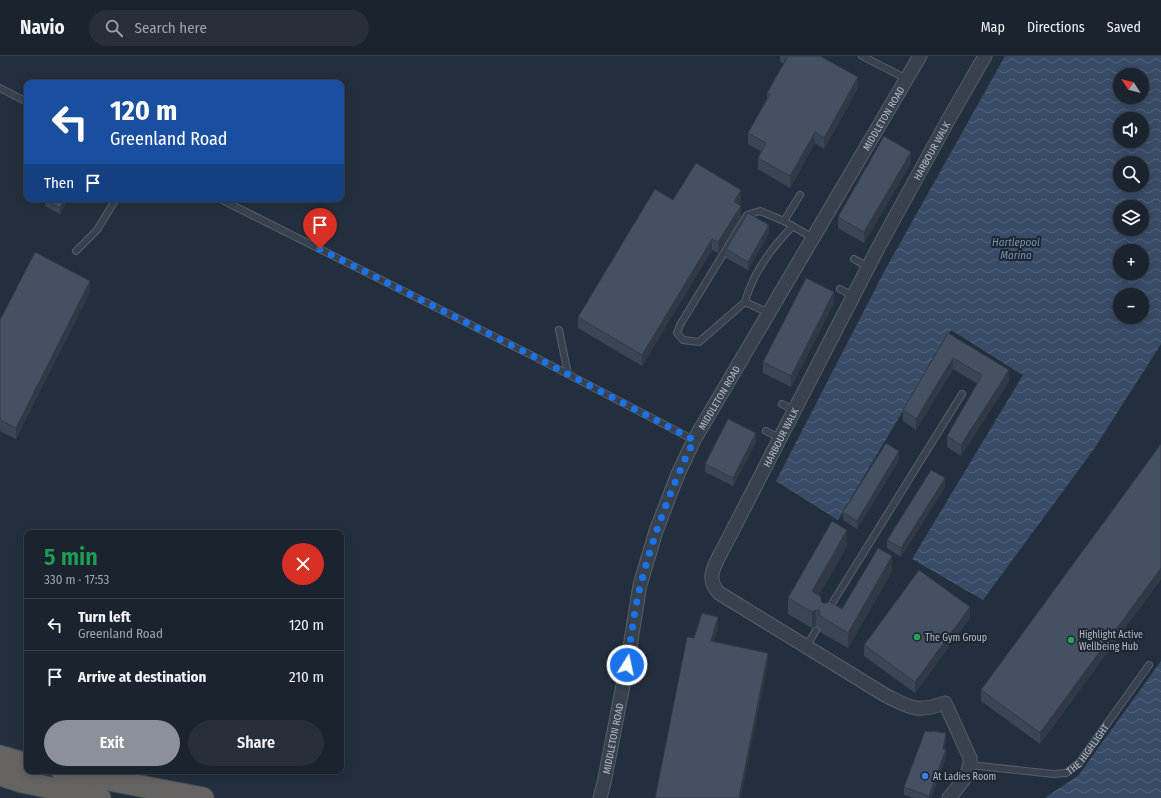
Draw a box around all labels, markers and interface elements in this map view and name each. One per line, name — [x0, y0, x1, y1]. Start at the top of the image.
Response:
search box — [89, 10, 369, 46]
text: Navio — [20, 16, 65, 39]
icon: search — [103, 17, 125, 39]
text: Search here — [135, 19, 207, 37]
text: Map — [981, 19, 1005, 36]
text: Directions — [1027, 19, 1085, 36]
text: Saved — [1107, 19, 1141, 36]
north arrow — [1113, 68, 1149, 104]
map controls — [1113, 68, 1149, 324]
street label: MIDDLETON ROAD — [861, 85, 908, 153]
text: 120 m — [110, 94, 177, 127]
icon: left — [44, 96, 96, 148]
button: sound — [1113, 112, 1149, 148]
street label: HARBOUR WALK — [911, 119, 953, 182]
text: Greenland Road — [110, 128, 228, 150]
button: search — [1113, 156, 1149, 192]
icon: arrive — [82, 172, 104, 194]
text: Then — [44, 174, 74, 192]
button: layers — [1113, 200, 1149, 236]
pin — [303, 208, 337, 249]
icon: arrive — [309, 214, 331, 236]
water label: Hartlepool Marina — [992, 236, 1040, 262]
button: + — [1113, 244, 1149, 280]
button: − — [1113, 288, 1149, 324]
street label: MIDDLETON ROAD — [696, 364, 743, 432]
street label: HARBOUR WALK — [761, 406, 802, 469]
text: 5 min — [44, 543, 98, 571]
button: close — [282, 543, 324, 585]
text: 330 m · 17:53 — [44, 572, 109, 587]
text: Turn left — [78, 608, 131, 626]
icon: left — [44, 614, 66, 636]
text: 120 m — [289, 616, 324, 634]
text: Greenland Road — [78, 626, 163, 641]
place label: Highlight Active Wellbeing Hub — [1079, 629, 1143, 653]
marker: The Gym Group — [912, 632, 922, 642]
place label: The Gym Group — [925, 632, 987, 644]
marker: Highlight Active Wellbeing Hub — [1066, 635, 1076, 645]
position arrow — [606, 644, 648, 686]
icon: arrive — [44, 666, 66, 688]
text: Arrive at destination — [78, 668, 206, 686]
text: 210 m — [289, 668, 324, 686]
street label: MIDDLETON ROAD — [601, 702, 627, 775]
button: Exit — [44, 720, 180, 766]
button: Share — [188, 720, 324, 766]
street label: THE HIGHLIGHT — [1064, 722, 1112, 778]
marker: At Ladies Room — [920, 771, 930, 781]
place label: At Ladies Room — [933, 771, 996, 783]

